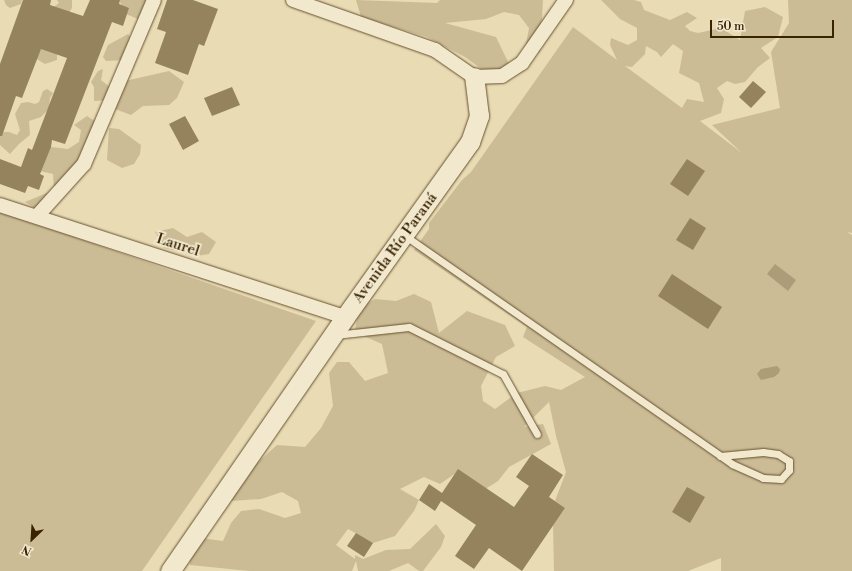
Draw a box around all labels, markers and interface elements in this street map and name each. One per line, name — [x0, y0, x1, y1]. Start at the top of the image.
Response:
scale bar — [712, 12, 836, 38]
text: 50 m — [717, 19, 745, 34]
street label: Avenida Río Paraná — [349, 189, 441, 307]
street label: Laurel — [154, 230, 202, 260]
north arrow — [12, 519, 52, 559]
text: N — [20, 542, 34, 558]

